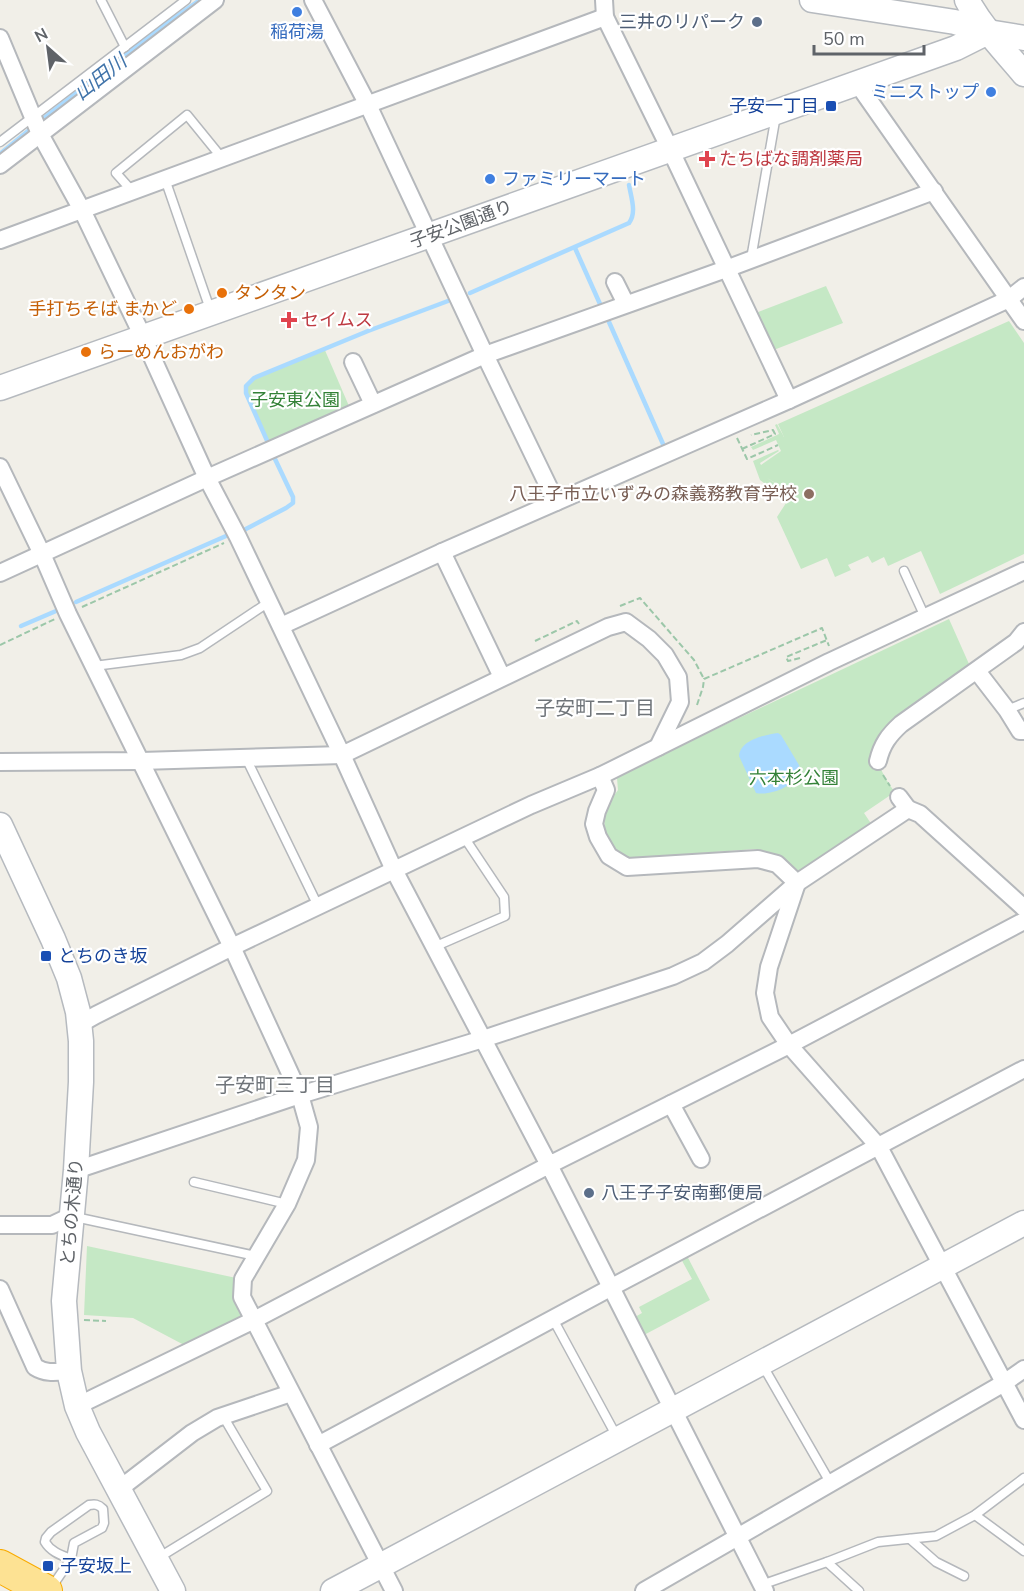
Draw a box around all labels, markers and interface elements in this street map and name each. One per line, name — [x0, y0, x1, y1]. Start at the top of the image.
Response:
marker: 稲荷湯 — [290, 5, 304, 19]
place label: 三井のリパーク — [619, 10, 745, 34]
marker: 三井のリパーク — [750, 15, 764, 29]
north arrow — [18, 18, 78, 78]
scale bar — [814, 18, 924, 56]
place label: 稲荷湯 — [270, 20, 324, 44]
text: N — [31, 23, 52, 48]
text: 50 m — [823, 27, 865, 51]
water label: 山田川 — [68, 47, 134, 107]
place label: ミニストップ — [871, 80, 979, 104]
marker: ミニストップ — [984, 85, 998, 99]
place label: 子安一丁目 — [729, 94, 819, 118]
marker: 子安一丁目 — [824, 99, 838, 113]
place label: たちばな調剤薬局 — [719, 147, 863, 171]
marker: たちばな調剤薬局 — [700, 152, 714, 166]
place label: ファミリーマート — [502, 167, 646, 191]
marker: ファミリーマート — [483, 172, 497, 186]
street label: 子安公園通り — [406, 194, 516, 254]
place label: タンタン — [234, 281, 306, 305]
marker: タンタン — [215, 286, 229, 300]
place label: 手打ちそば まかど — [28, 297, 177, 321]
marker: 手打ちそば まかど — [182, 302, 196, 316]
place label: セイムス — [301, 308, 373, 332]
marker: セイムス — [282, 313, 296, 327]
place label: らーめんおがわ — [98, 340, 224, 364]
marker: らーめんおがわ — [79, 345, 93, 359]
park label: 子安東公園 — [250, 388, 340, 412]
place label: 八王子市立いずみの森義務教育学校 — [509, 482, 797, 506]
marker: 八王子市立いずみの森義務教育学校 — [802, 487, 816, 501]
district label: 子安町二丁目 — [535, 695, 655, 722]
park label: 六本杉公園 — [749, 766, 839, 790]
place label: とちのき坂 — [58, 944, 147, 968]
marker: とちのき坂 — [39, 949, 53, 963]
district label: 子安町三丁目 — [215, 1072, 335, 1099]
street label: とちの木通り — [55, 1157, 89, 1267]
place label: 八王子子安南郵便局 — [601, 1181, 763, 1205]
marker: 八王子子安南郵便局 — [582, 1186, 596, 1200]
place label: 子安坂上 — [60, 1554, 132, 1578]
marker: 子安坂上 — [41, 1559, 55, 1573]

